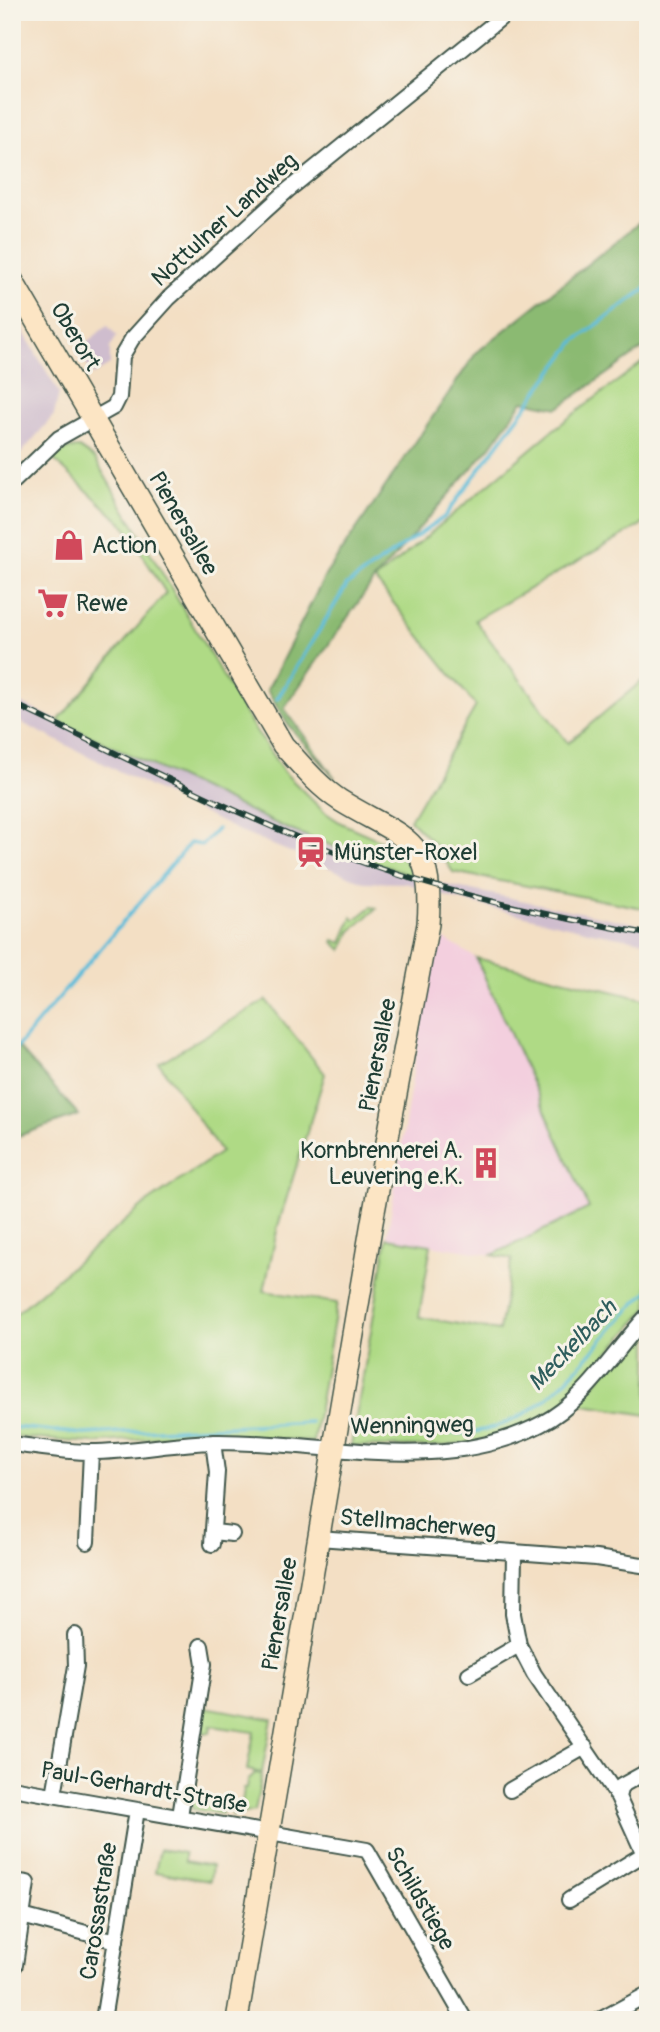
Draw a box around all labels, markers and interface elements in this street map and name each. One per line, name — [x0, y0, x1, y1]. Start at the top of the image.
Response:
street label: Nottulner Landweg — [145, 146, 303, 293]
street label: Oberort — [44, 297, 108, 376]
street label: Pienersallee — [142, 466, 225, 581]
shop icon: Action — [52, 528, 86, 562]
place label: Action — [92, 531, 157, 560]
supermarket icon: Rewe — [36, 586, 70, 620]
place label: Rewe — [76, 589, 128, 618]
station icon: Münster-Roxel — [294, 835, 328, 869]
place label: Münster-Roxel — [334, 838, 478, 867]
street label: Pienersallee — [352, 995, 403, 1114]
place label: Kornbrennerei A. Leuvering e.K. — [300, 1136, 463, 1191]
building icon: Kornbrennerei A. Leuvering e.K. — [469, 1146, 503, 1180]
water label: Meckelbach — [522, 1293, 624, 1397]
street label: Wenningweg — [350, 1410, 474, 1441]
street label: Stellmacherweg — [339, 1502, 497, 1545]
street label: Pienersallee — [255, 1554, 304, 1673]
street label: Paul-Gerhardt-Straße — [39, 1755, 250, 1820]
street label: Carossastraße — [73, 1840, 124, 1982]
street label: Schildstiege — [379, 1841, 462, 1956]

